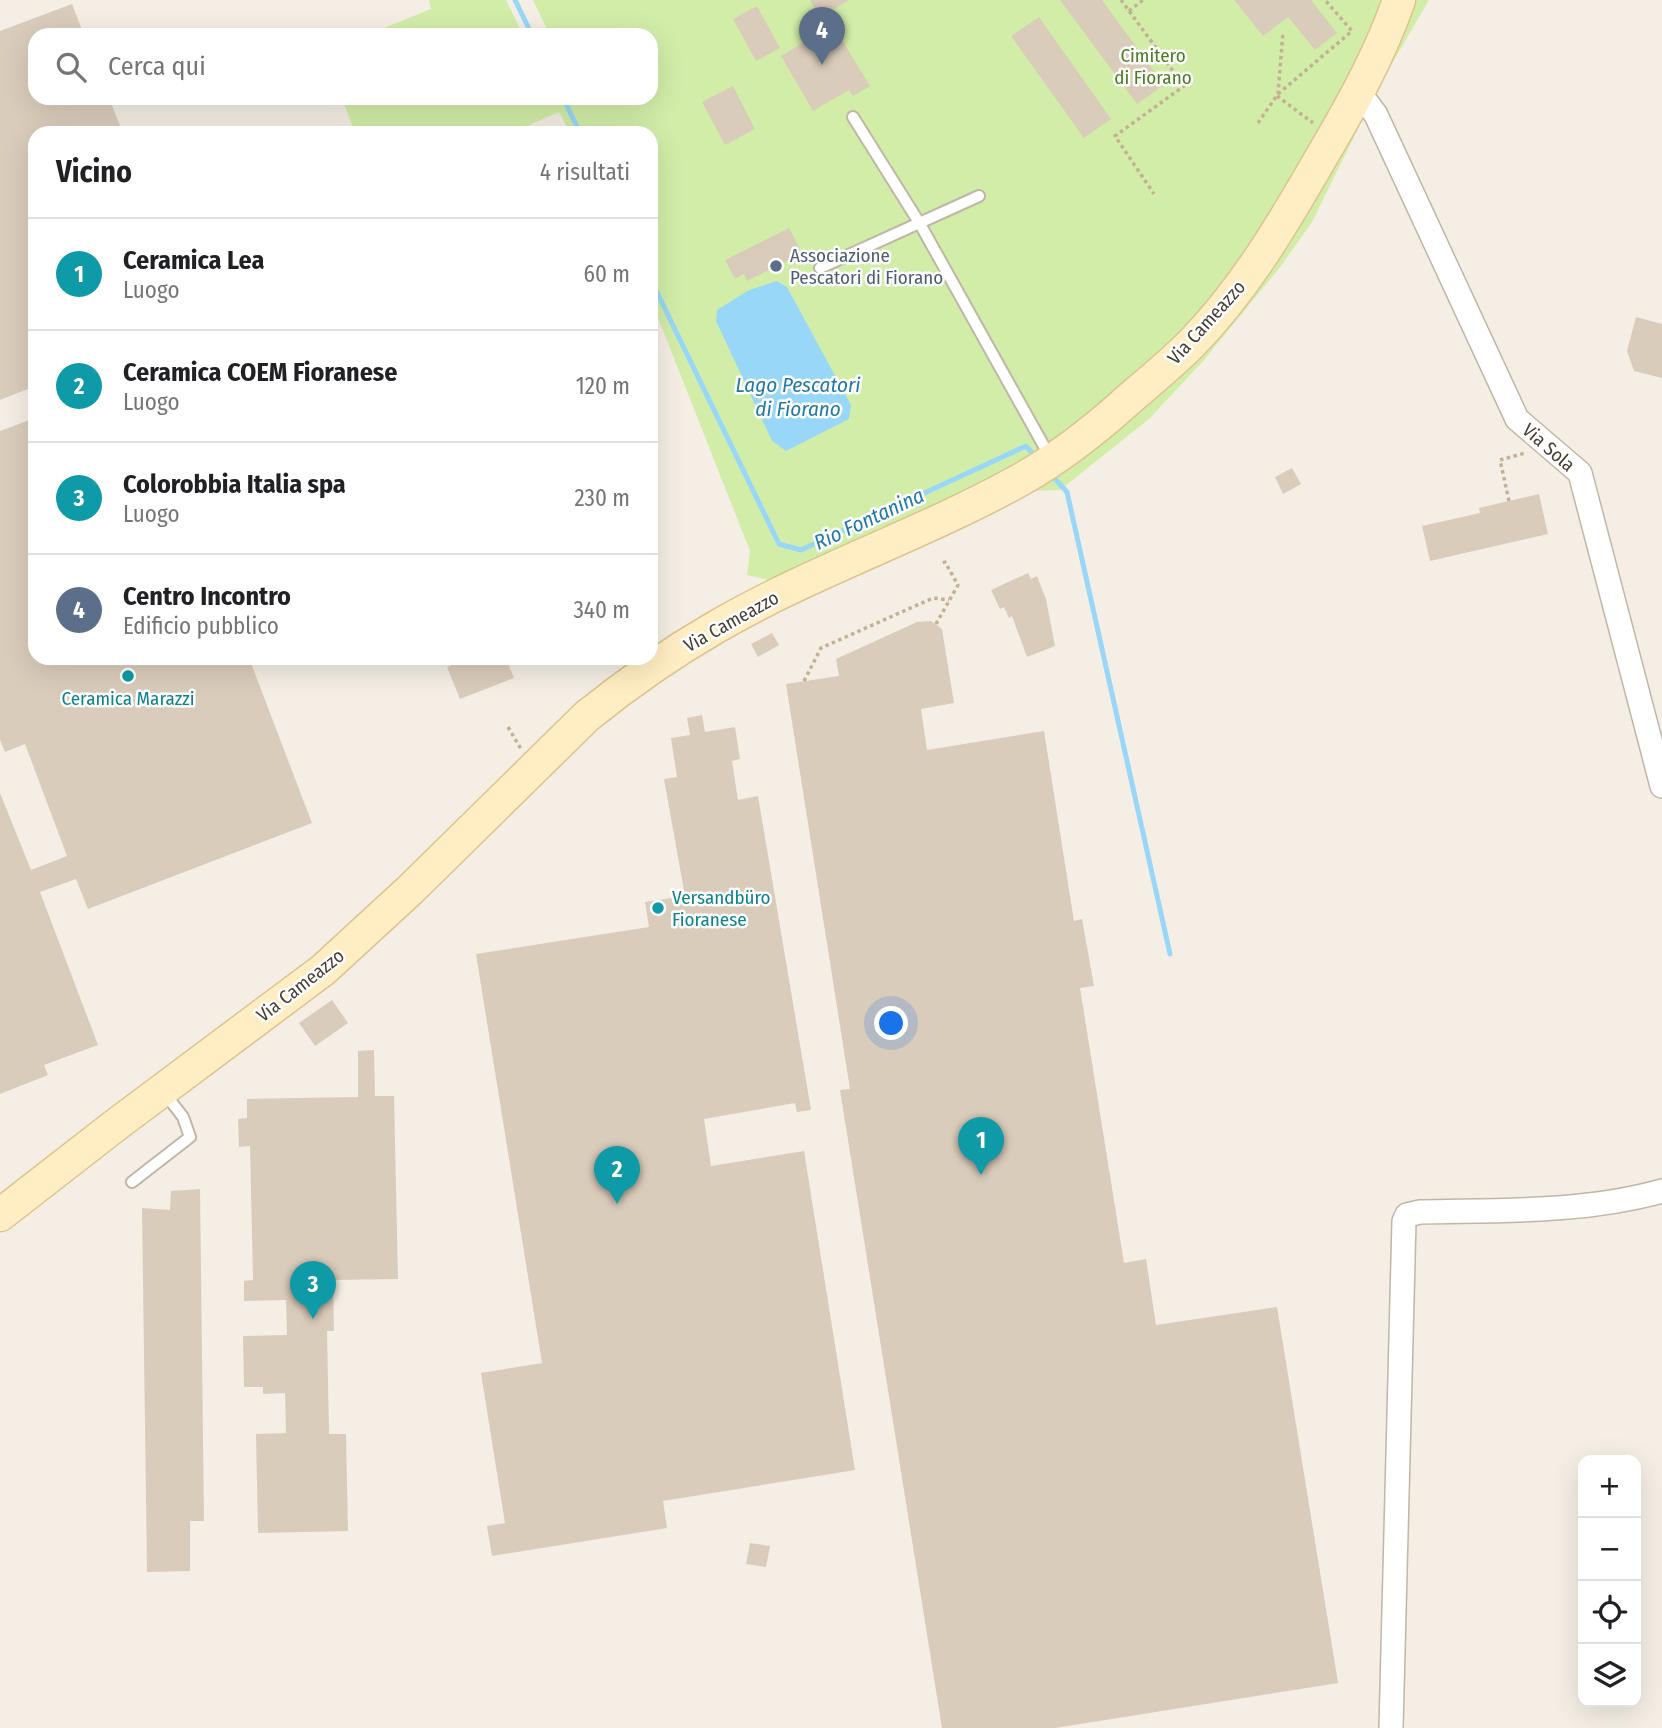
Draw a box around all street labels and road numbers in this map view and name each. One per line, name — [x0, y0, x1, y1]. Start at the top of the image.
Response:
street label: Via Cameazzo — [1163, 276, 1250, 369]
street label: Via Sola — [1518, 418, 1580, 476]
street label: Via Cameazzo — [680, 586, 783, 657]
street label: Via Cameazzo — [252, 944, 349, 1027]

